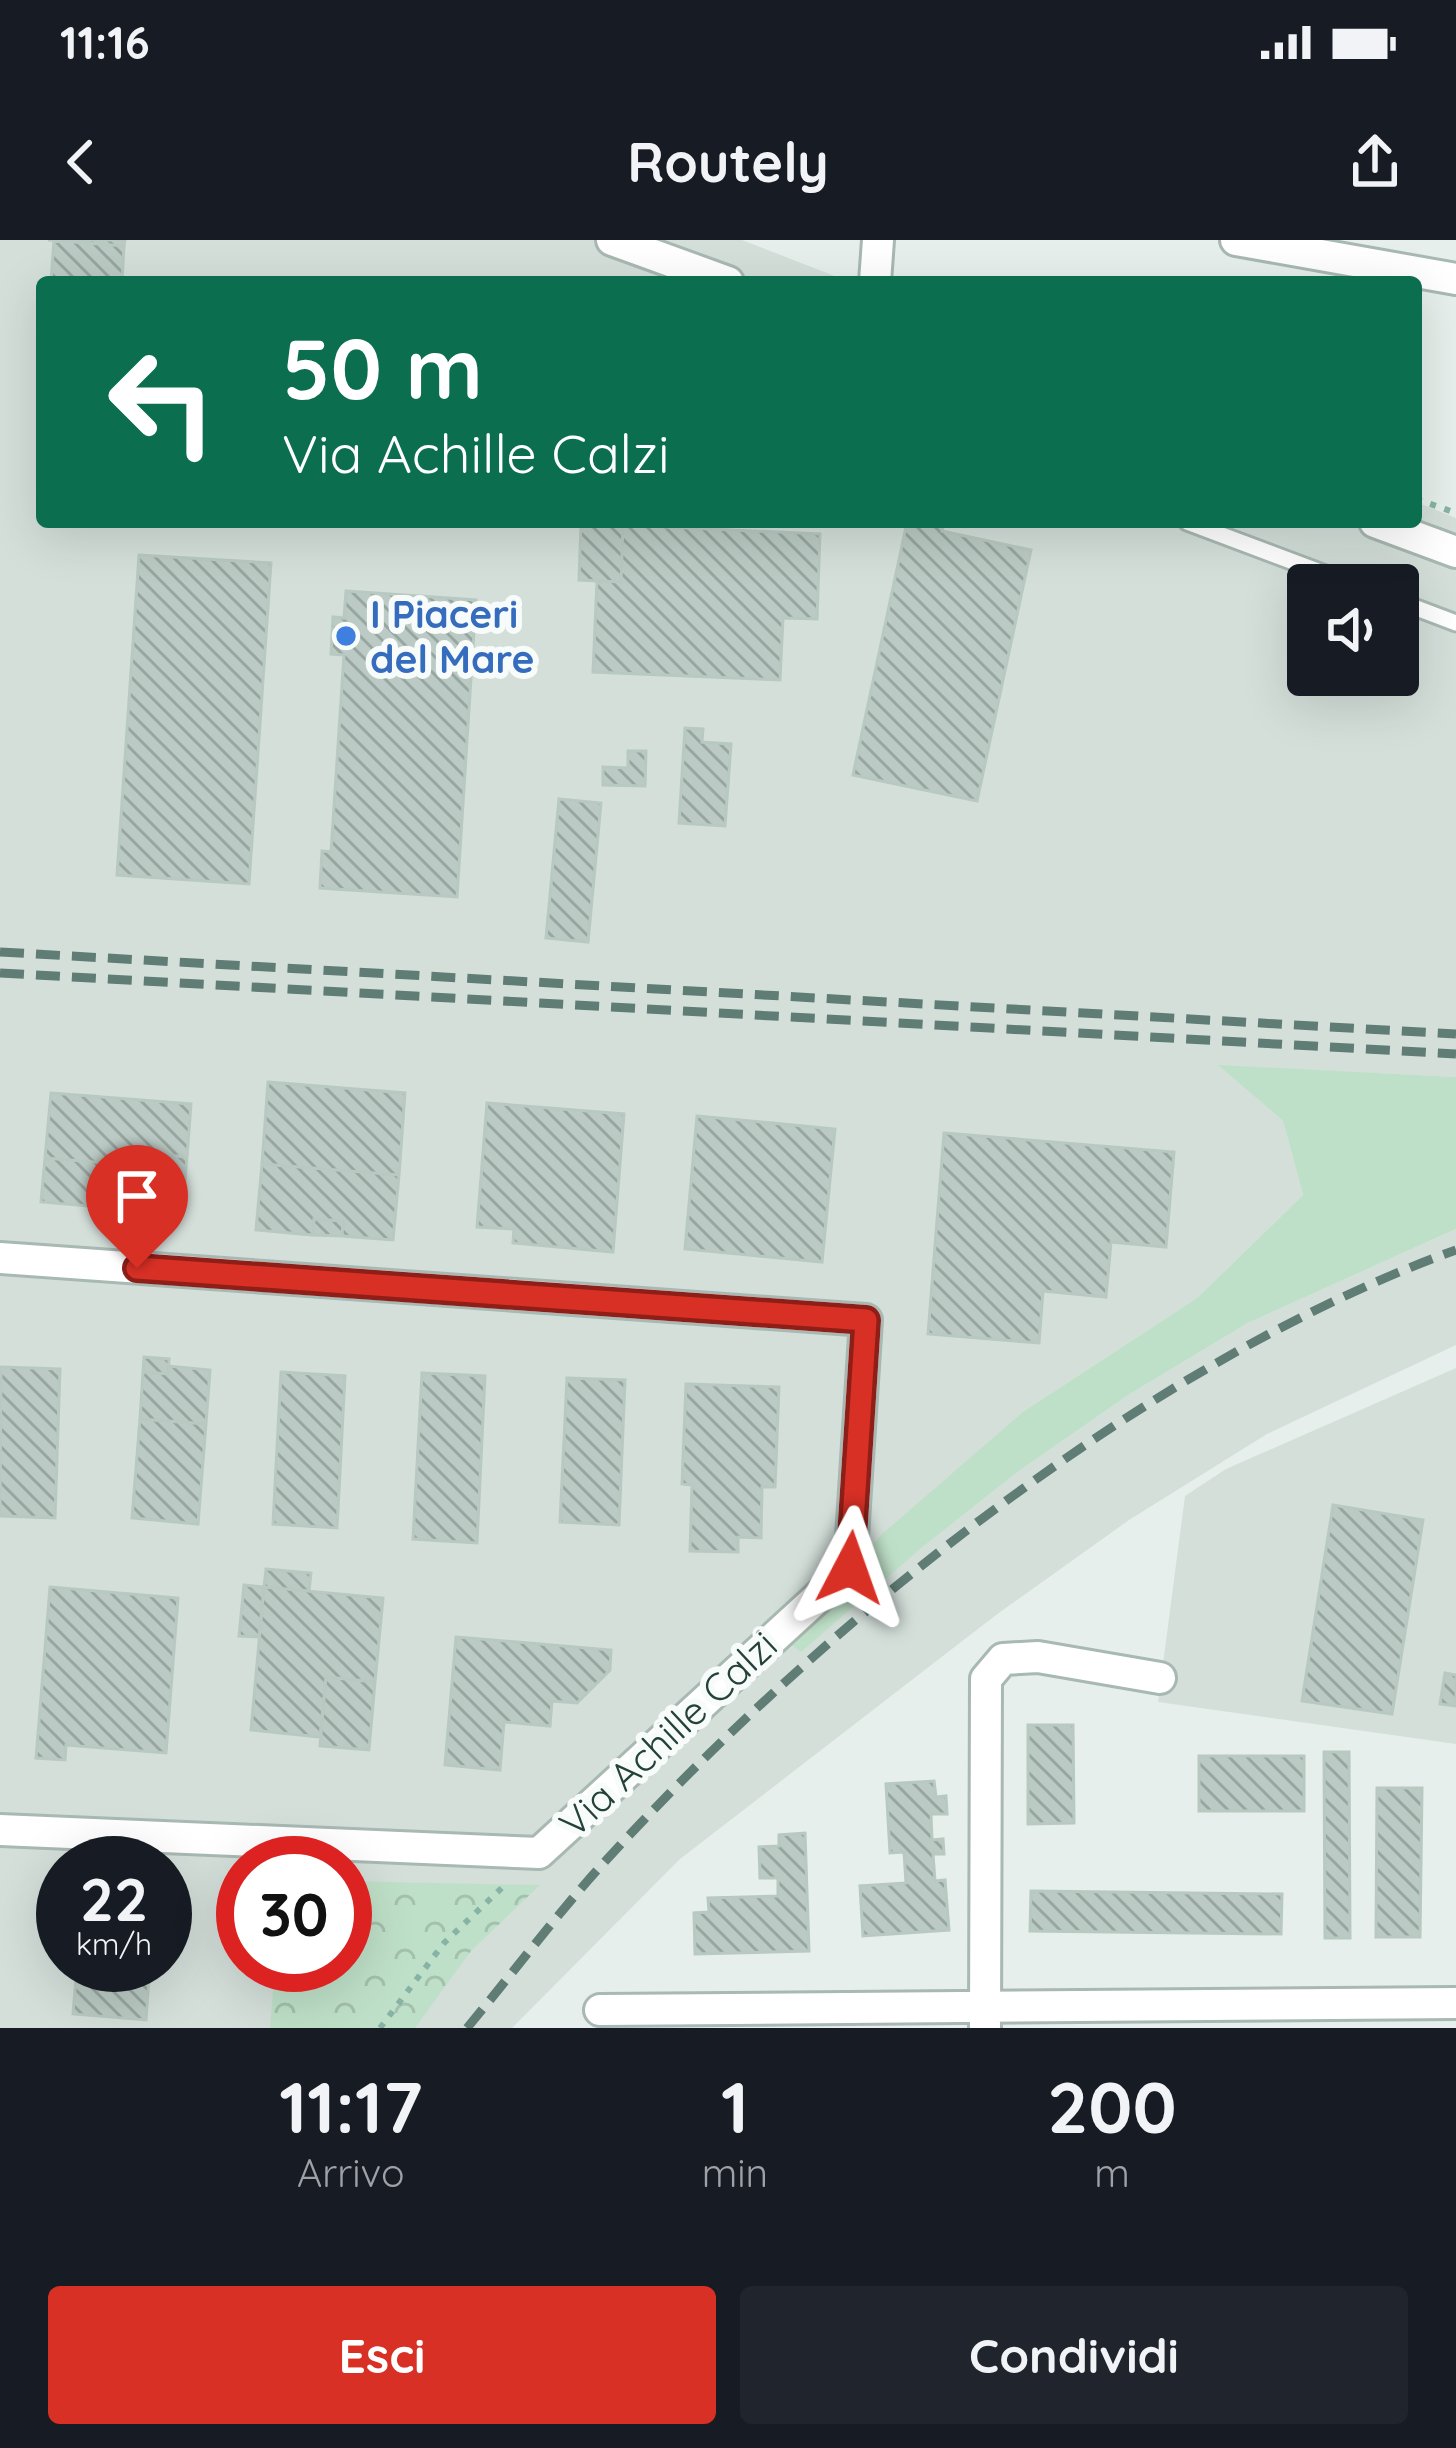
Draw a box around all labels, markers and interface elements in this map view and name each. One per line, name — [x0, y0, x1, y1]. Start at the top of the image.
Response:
text: 11:16 — [60, 14, 150, 70]
text: Routely — [627, 128, 829, 196]
icon: back — [48, 129, 114, 195]
icon: share — [1342, 129, 1408, 195]
text: 50 m — [282, 315, 483, 420]
icon: left — [84, 324, 240, 480]
text: Via Achille Calzi — [282, 419, 669, 487]
map controls — [1287, 564, 1419, 696]
button: sound — [1287, 564, 1419, 696]
place label: I Piaceri del Mare — [370, 589, 534, 683]
marker: I Piaceri del Mare — [333, 623, 359, 649]
pin — [86, 1145, 188, 1268]
icon: arrive — [104, 1163, 170, 1229]
position arrow — [787, 1505, 913, 1631]
street label: Via Achille Calzi — [549, 1620, 787, 1847]
speed limit sign: 30 — [216, 1836, 372, 1992]
text: 22 — [80, 1861, 148, 1936]
text: km/h — [76, 1925, 152, 1963]
text: 11:17 — [279, 2061, 422, 2151]
text: 1 — [721, 2061, 749, 2151]
text: 200 — [1047, 2061, 1177, 2151]
text: Arrivo — [297, 2148, 405, 2197]
text: min — [702, 2148, 768, 2197]
text: m — [1094, 2148, 1130, 2197]
button: Esci — [48, 2286, 716, 2424]
button: Condividi — [740, 2286, 1408, 2424]

